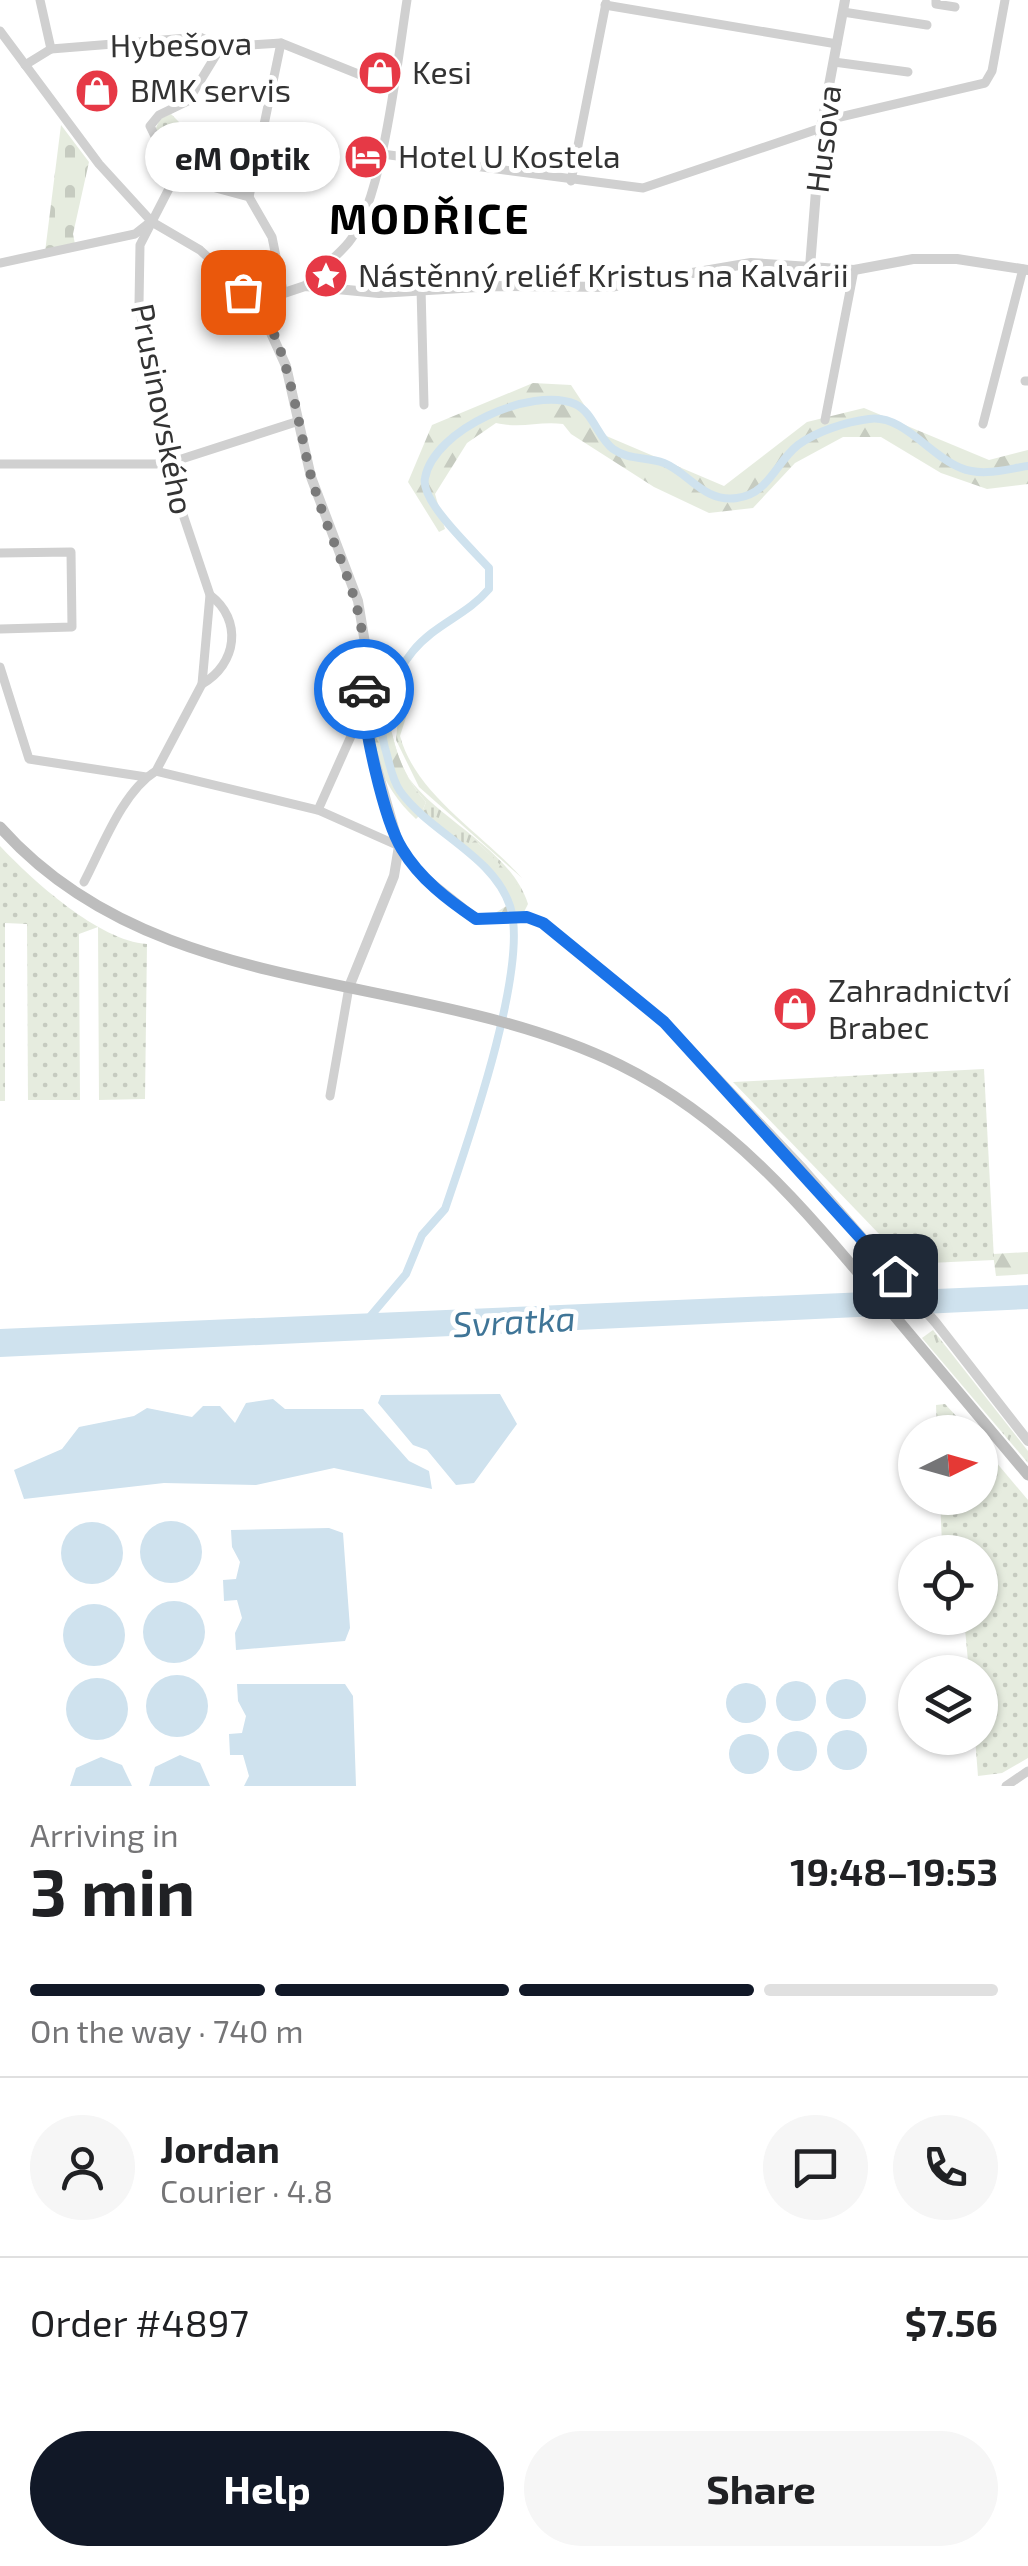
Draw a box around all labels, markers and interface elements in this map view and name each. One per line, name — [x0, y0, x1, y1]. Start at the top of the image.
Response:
street label: Hybešova — [109, 23, 252, 63]
shop icon: Kesi — [357, 50, 403, 96]
place label: Kesi — [412, 52, 472, 90]
shop icon: BMK servis — [74, 68, 120, 114]
place label: BMK servis — [130, 70, 291, 108]
street label: Husova — [797, 83, 847, 195]
callout: eM Optik — [146, 122, 340, 192]
hotel icon: Hotel U Kostela — [343, 134, 389, 180]
place label: Hotel U Kostela — [398, 136, 621, 174]
text: eM Optik — [175, 138, 310, 176]
district label: MODŘICE — [329, 192, 531, 242]
pin — [201, 250, 286, 335]
place icon: Nástěnný reliéf Kristus na Kalvárii — [303, 253, 349, 299]
place label: Nástěnný reliéf Kristus na Kalvárii — [358, 255, 849, 293]
icon: bag — [216, 265, 271, 320]
street label: Prusinovského — [125, 300, 203, 517]
courier — [314, 639, 414, 739]
icon: car — [337, 662, 392, 717]
place label: Zahradnictví Brabec — [828, 970, 1011, 1045]
shop icon: Zahradnictví Brabec — [772, 986, 818, 1032]
pin — [853, 1234, 938, 1319]
icon: home — [868, 1249, 923, 1304]
water label: Svratka — [451, 1296, 576, 1344]
north arrow — [898, 1415, 998, 1515]
map controls — [898, 1415, 998, 1755]
button: locate — [898, 1535, 998, 1635]
button: layers — [898, 1655, 998, 1755]
text: Arriving in — [30, 1815, 179, 1853]
text: 19:48–19:53 — [790, 1848, 998, 1894]
text: 3 min — [30, 1851, 195, 1929]
text: On the way · 740 m — [30, 2011, 303, 2049]
button: person — [30, 2115, 135, 2220]
button: chat — [763, 2115, 868, 2220]
button: phone — [893, 2115, 998, 2220]
text: Jordan — [160, 2125, 280, 2171]
text: Courier · 4.8 — [160, 2171, 333, 2209]
text: Order #4897 — [30, 2299, 249, 2345]
text: $7.56 — [905, 2299, 998, 2345]
button: Help — [30, 2431, 504, 2546]
button: Share — [524, 2431, 998, 2546]

